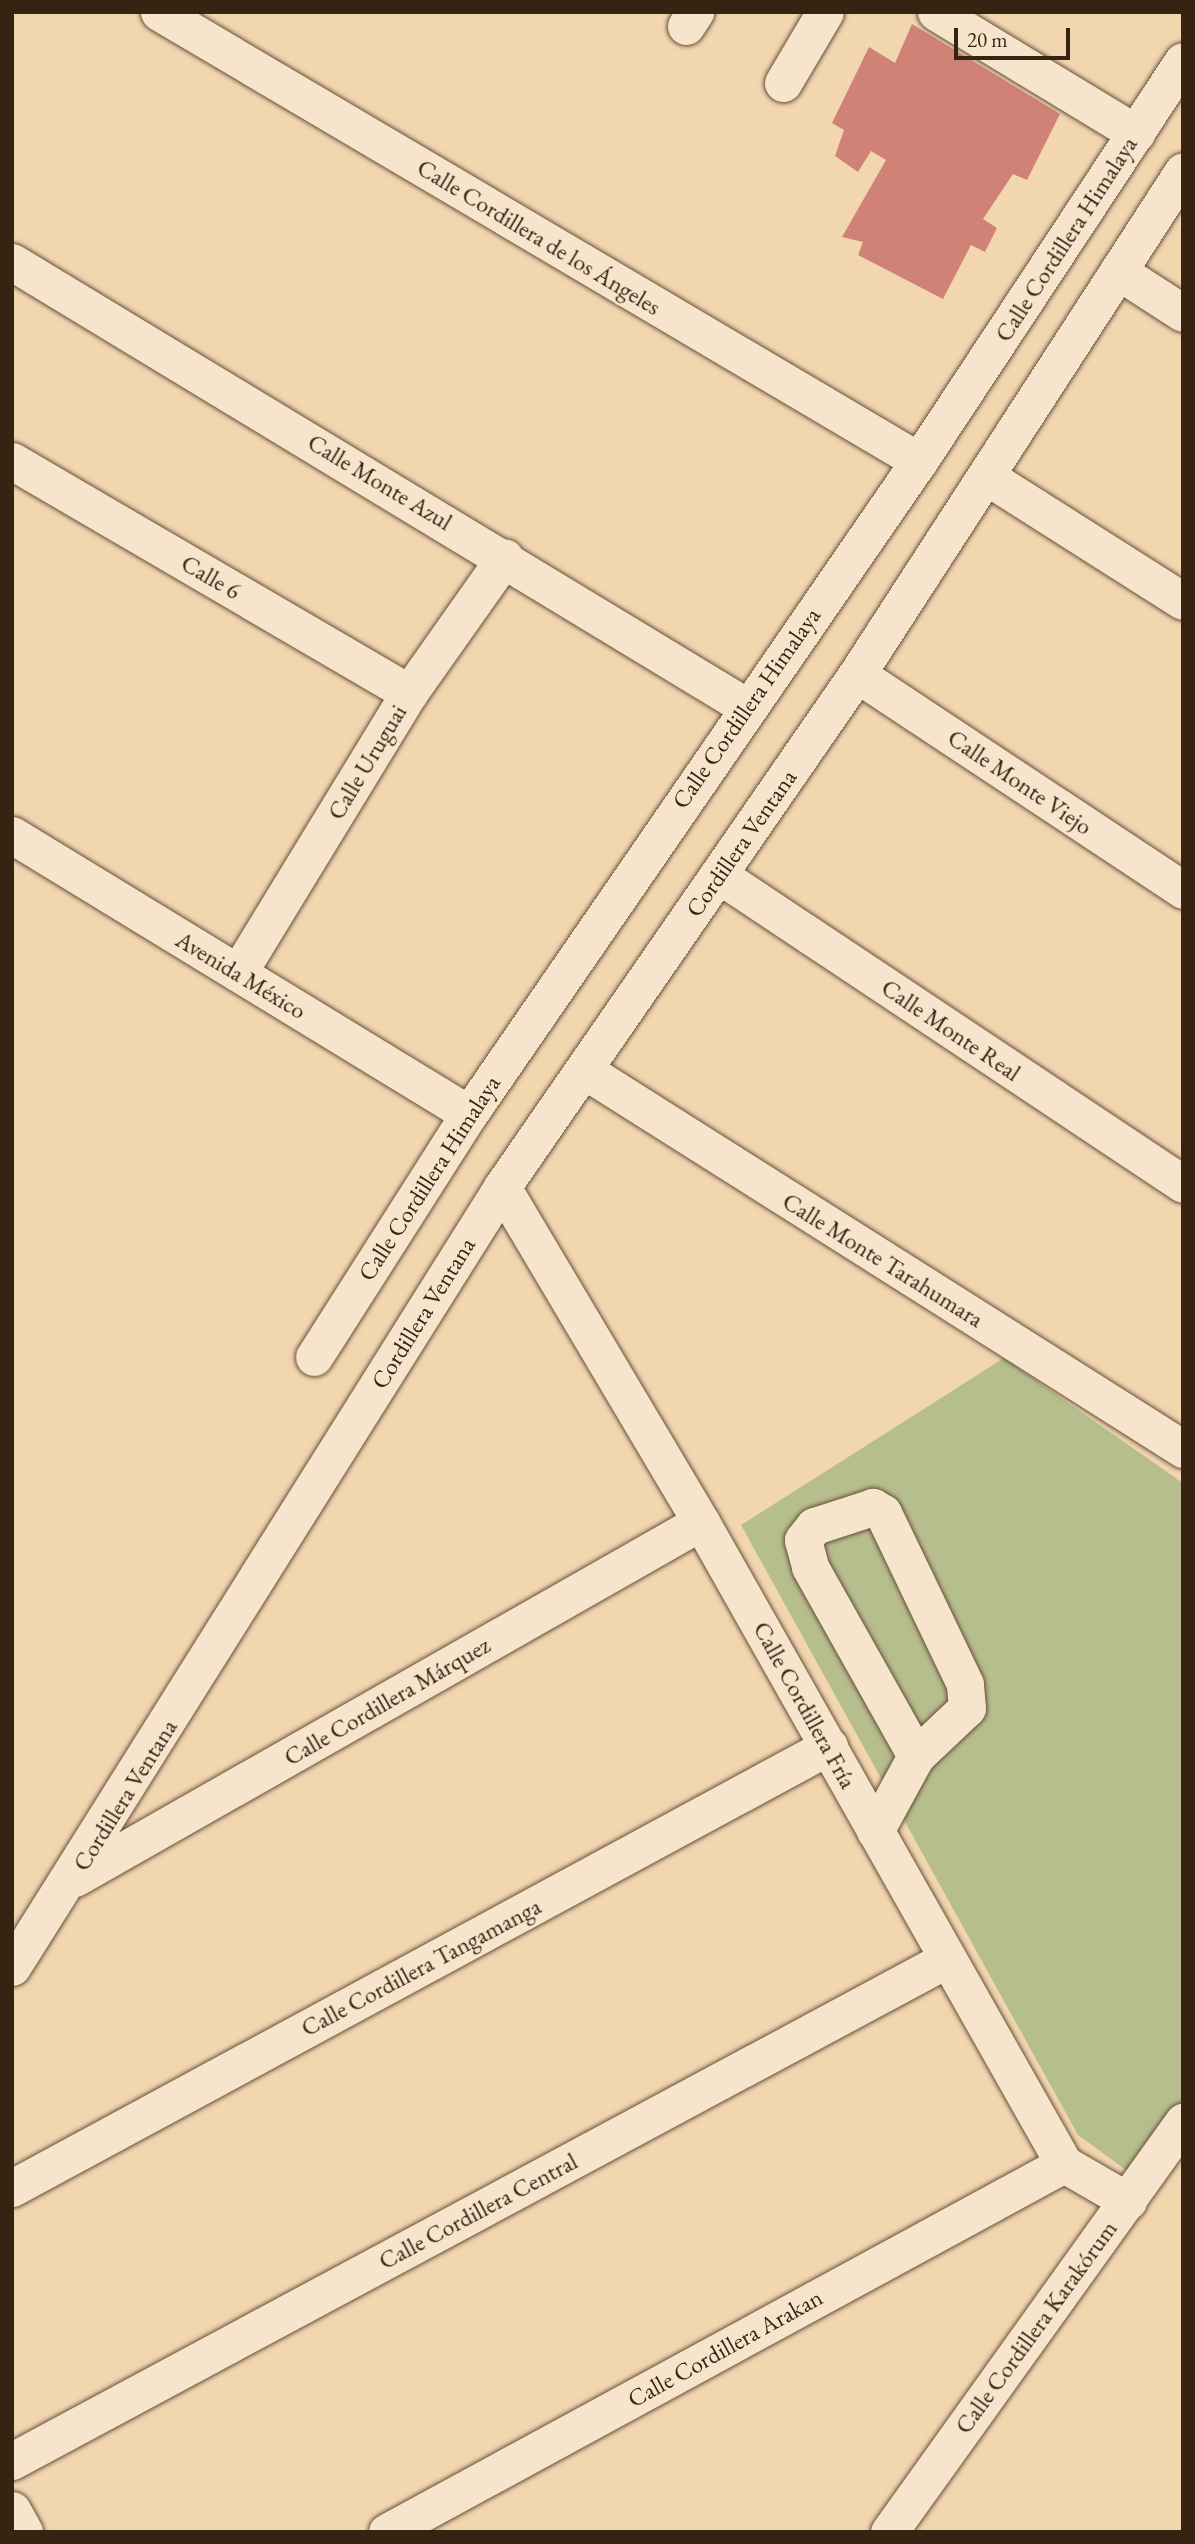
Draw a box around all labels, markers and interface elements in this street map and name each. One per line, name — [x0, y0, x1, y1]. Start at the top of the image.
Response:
scale bar — [957, 14, 1072, 58]
text: 20 m — [967, 26, 1008, 53]
street label: Calle Cordillera Himalaya — [989, 131, 1143, 347]
street label: Calle Cordillera de los Ángeles — [412, 153, 666, 321]
street label: Calle Monte Azul — [303, 428, 457, 536]
street label: Calle 6 — [176, 549, 246, 605]
street label: Calle Cordillera Himalaya — [666, 602, 826, 814]
street label: Calle Uruguai — [321, 699, 413, 825]
street label: Calle Monte Viejo — [942, 723, 1098, 841]
street label: Cordillera Ventana — [679, 764, 803, 922]
street label: Avenida México — [171, 925, 311, 1025]
street label: Calle Monte Real — [876, 973, 1026, 1087]
street label: Calle Cordillera Himalaya — [352, 1070, 506, 1286]
street label: Calle Monte Tarahumara — [777, 1187, 989, 1333]
street label: Cordillera Ventana — [365, 1232, 481, 1394]
street label: Calle Cordillera Fría — [747, 1617, 863, 1793]
street label: Calle Cordillera Márquez — [279, 1630, 495, 1772]
street label: Cordillera Ventana — [67, 1714, 183, 1876]
street label: Calle Cordillera Tangamanga — [296, 1892, 546, 2042]
street label: Calle Cordillera Central — [374, 2147, 582, 2275]
street label: Calle Cordillera Karakórum — [949, 2215, 1123, 2439]
street label: Calle Cordillera Arakan — [623, 2283, 827, 2413]

